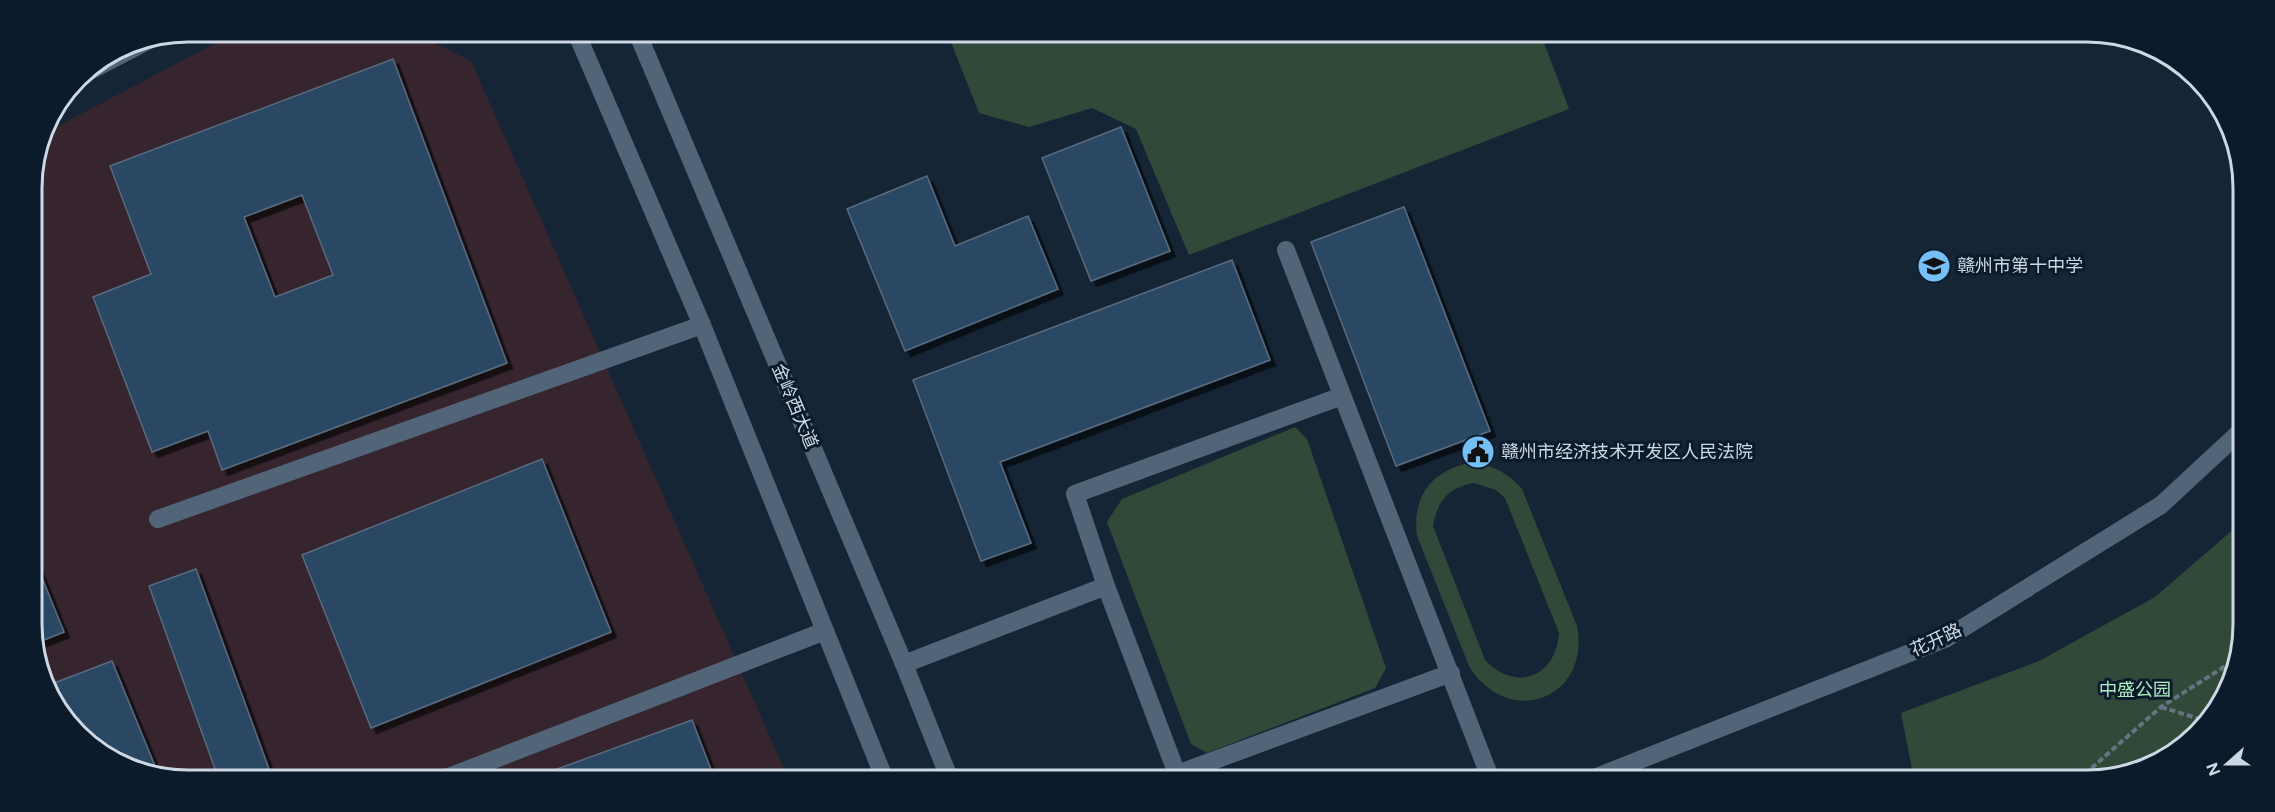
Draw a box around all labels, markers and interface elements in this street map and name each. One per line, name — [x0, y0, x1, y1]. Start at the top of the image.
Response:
school or university icon: 赣州市第十中学 — [1916, 248, 1952, 284]
place label: 赣州市第十中学 — [1957, 255, 2083, 277]
street label: 金岭西大道 — [767, 360, 823, 452]
public building icon: 赣州市经济技术开发区人民法院 — [1460, 434, 1496, 470]
place label: 赣州市经济技术开发区人民法院 — [1501, 441, 1753, 463]
street label: 花开路 — [1907, 619, 1965, 661]
park label: 中盛公园 — [2099, 679, 2171, 701]
north arrow — [2197, 734, 2257, 794]
text: N — [2202, 760, 2225, 778]

